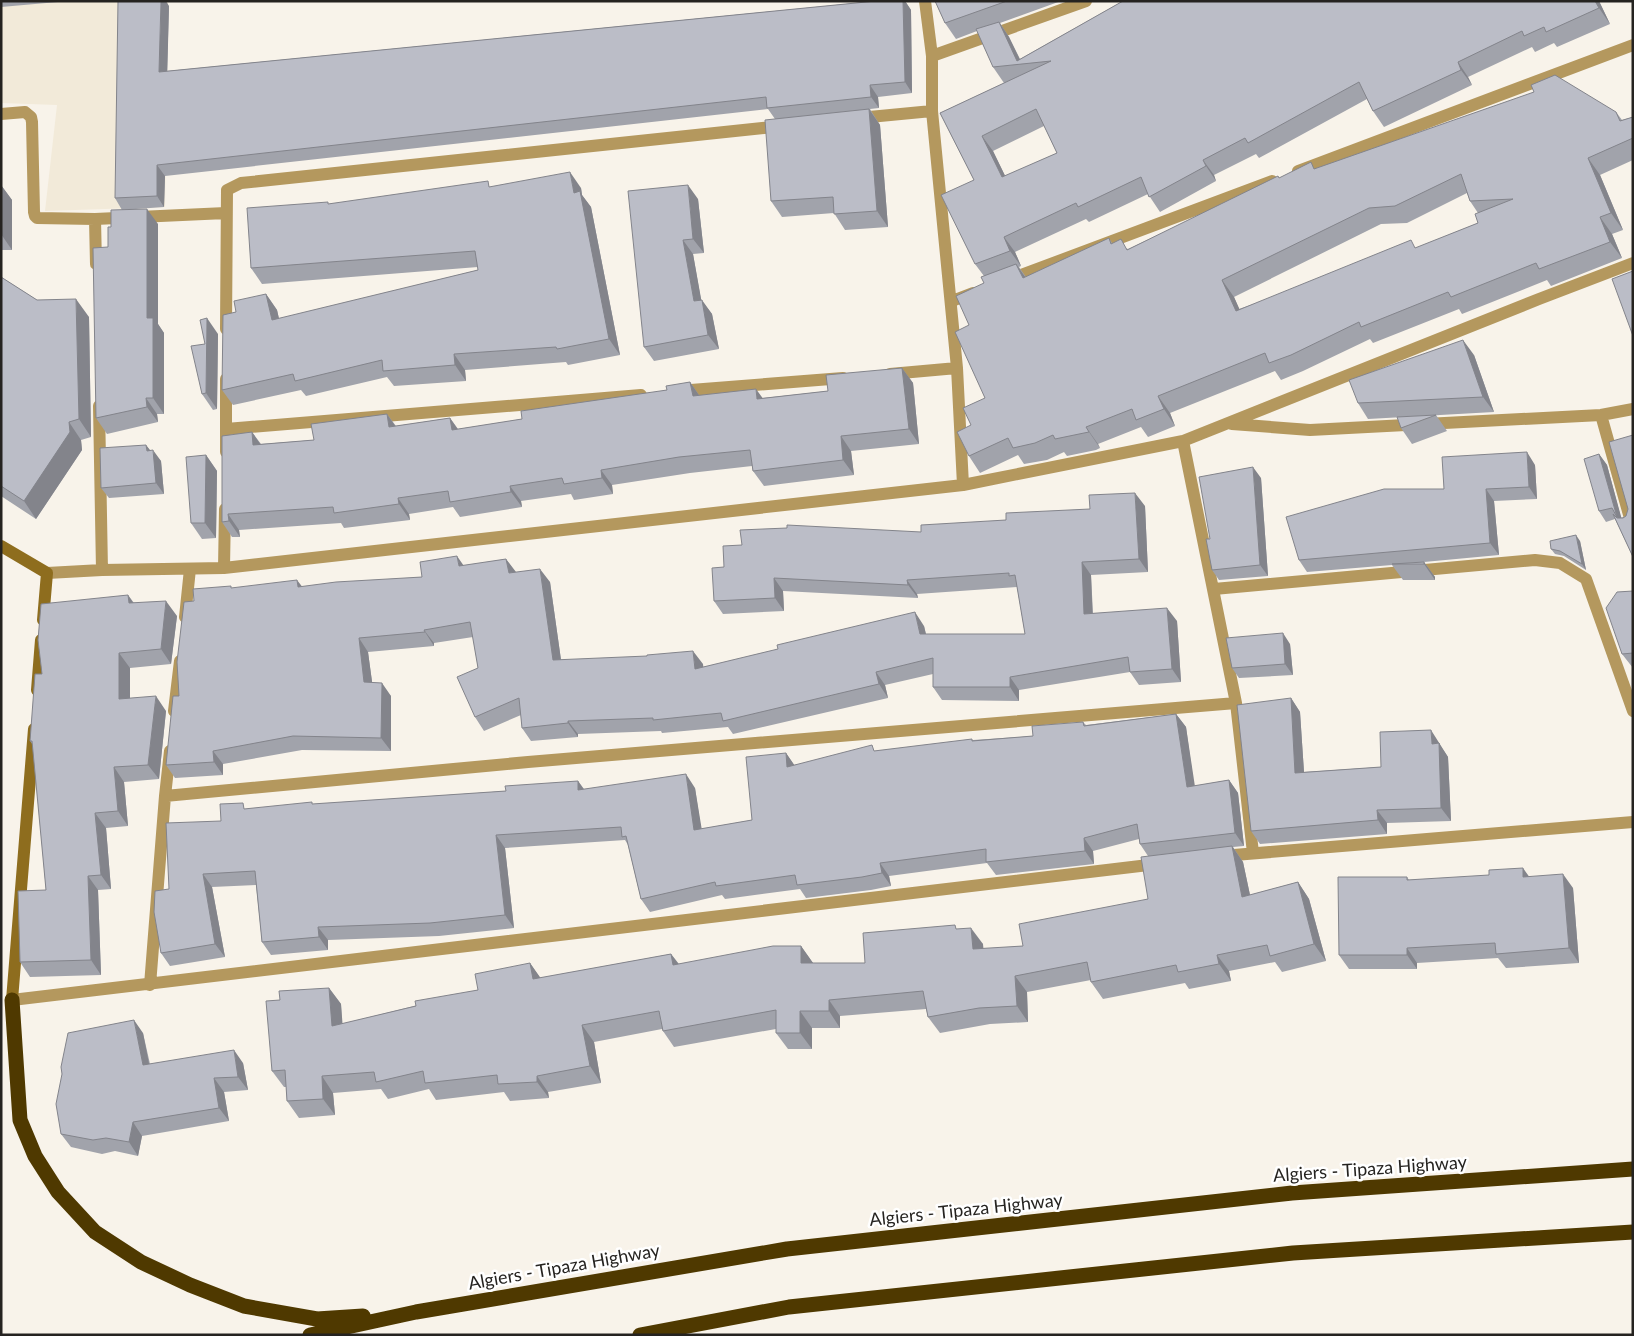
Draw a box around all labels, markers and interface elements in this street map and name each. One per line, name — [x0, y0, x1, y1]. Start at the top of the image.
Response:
street label: Algiers - Tipaza Highway — [1272, 1150, 1468, 1186]
street label: Algiers - Tipaza Highway — [868, 1188, 1064, 1230]
street label: Algiers - Tipaza Highway — [466, 1238, 662, 1294]

